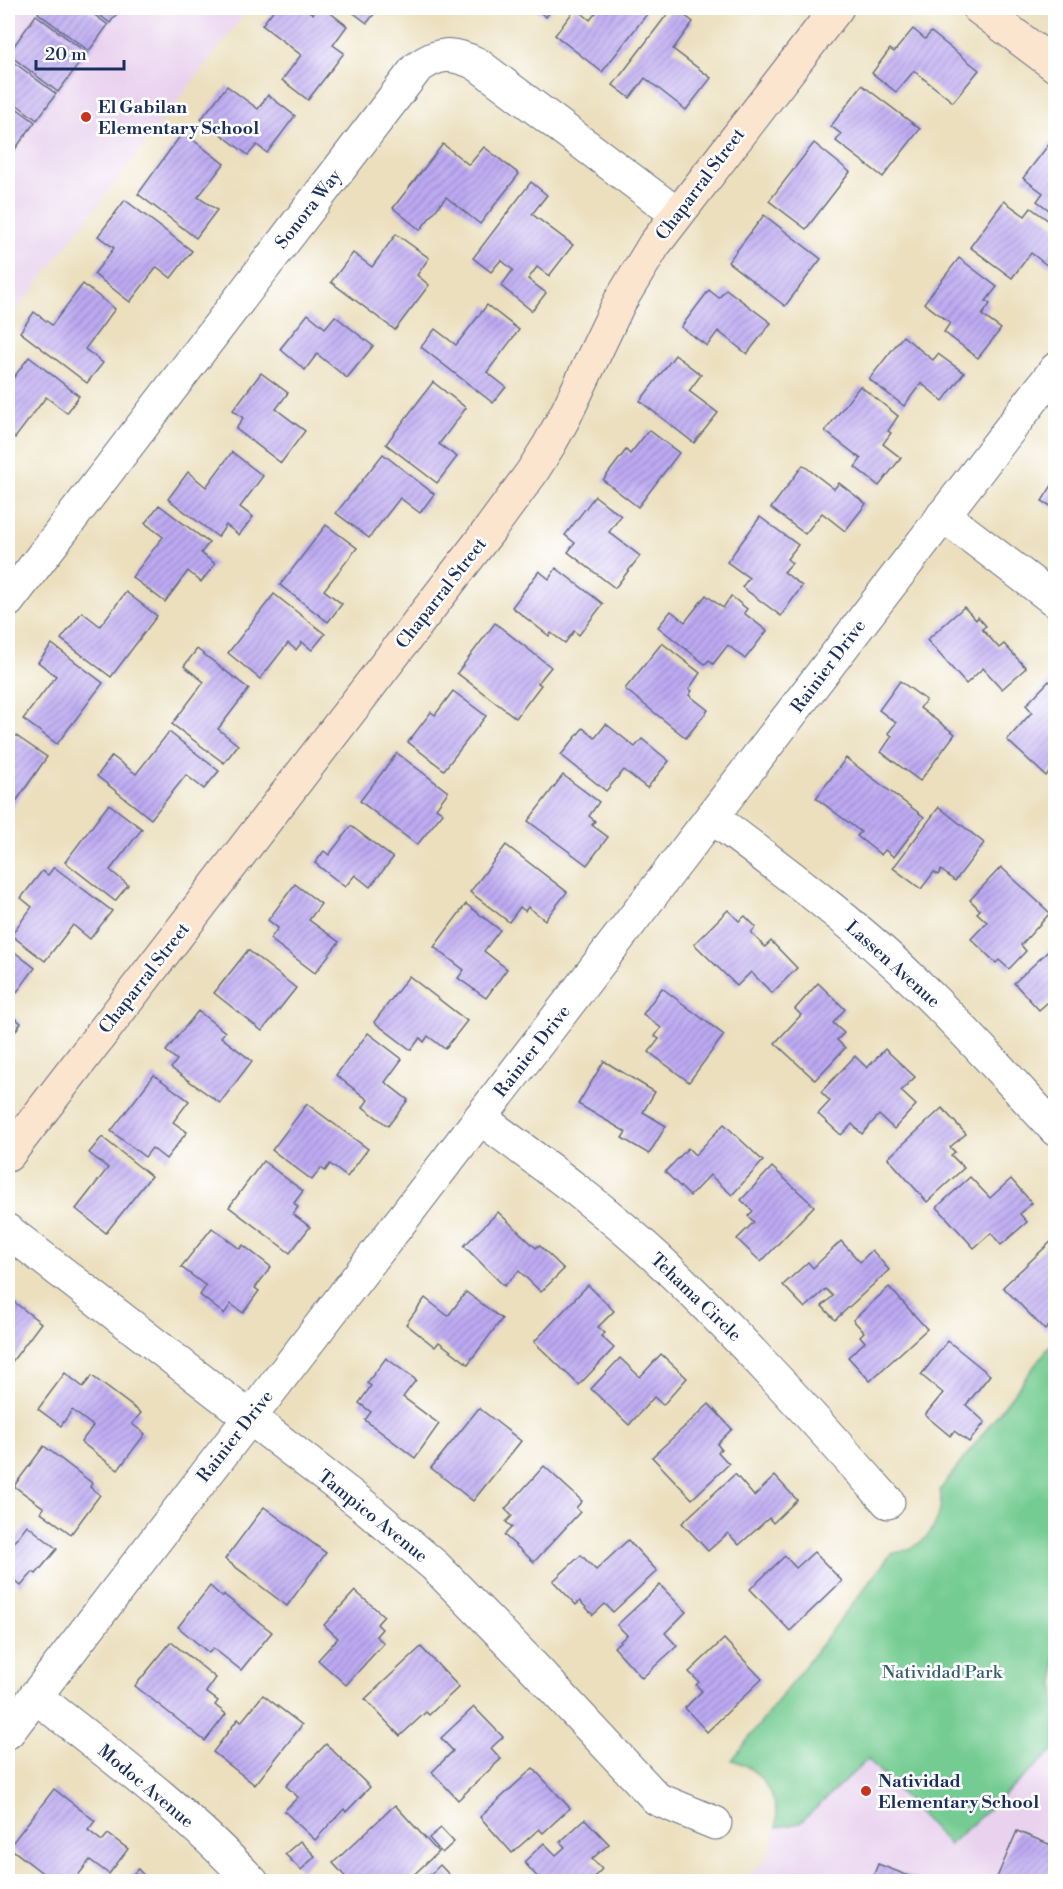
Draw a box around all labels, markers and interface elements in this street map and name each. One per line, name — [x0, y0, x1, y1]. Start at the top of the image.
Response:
scale bar — [36, 33, 124, 71]
text: 20 m — [45, 43, 87, 66]
place label: El Gabilan Elementary School — [98, 96, 259, 140]
marker: El Gabilan Elementary School — [79, 110, 93, 124]
street label: Chaparral Street — [651, 123, 750, 245]
street label: Sonora Way — [270, 165, 347, 254]
street label: Chaparral Street — [391, 533, 492, 653]
street label: Rainier Drive — [786, 615, 871, 718]
street label: Lassen Avenue — [841, 916, 945, 1013]
street label: Chaparral Street — [94, 918, 195, 1038]
street label: Rainier Drive — [489, 1000, 576, 1102]
street label: Tehama Circle — [645, 1248, 746, 1347]
street label: Rainier Drive — [192, 1385, 279, 1487]
street label: Tampico Avenue — [313, 1465, 432, 1568]
park label: Natividad Park — [882, 1661, 1004, 1684]
street label: Modoc Avenue — [93, 1739, 198, 1833]
place label: Natividad Elementary School — [878, 1770, 1039, 1814]
marker: Natividad Elementary School — [859, 1784, 873, 1798]

